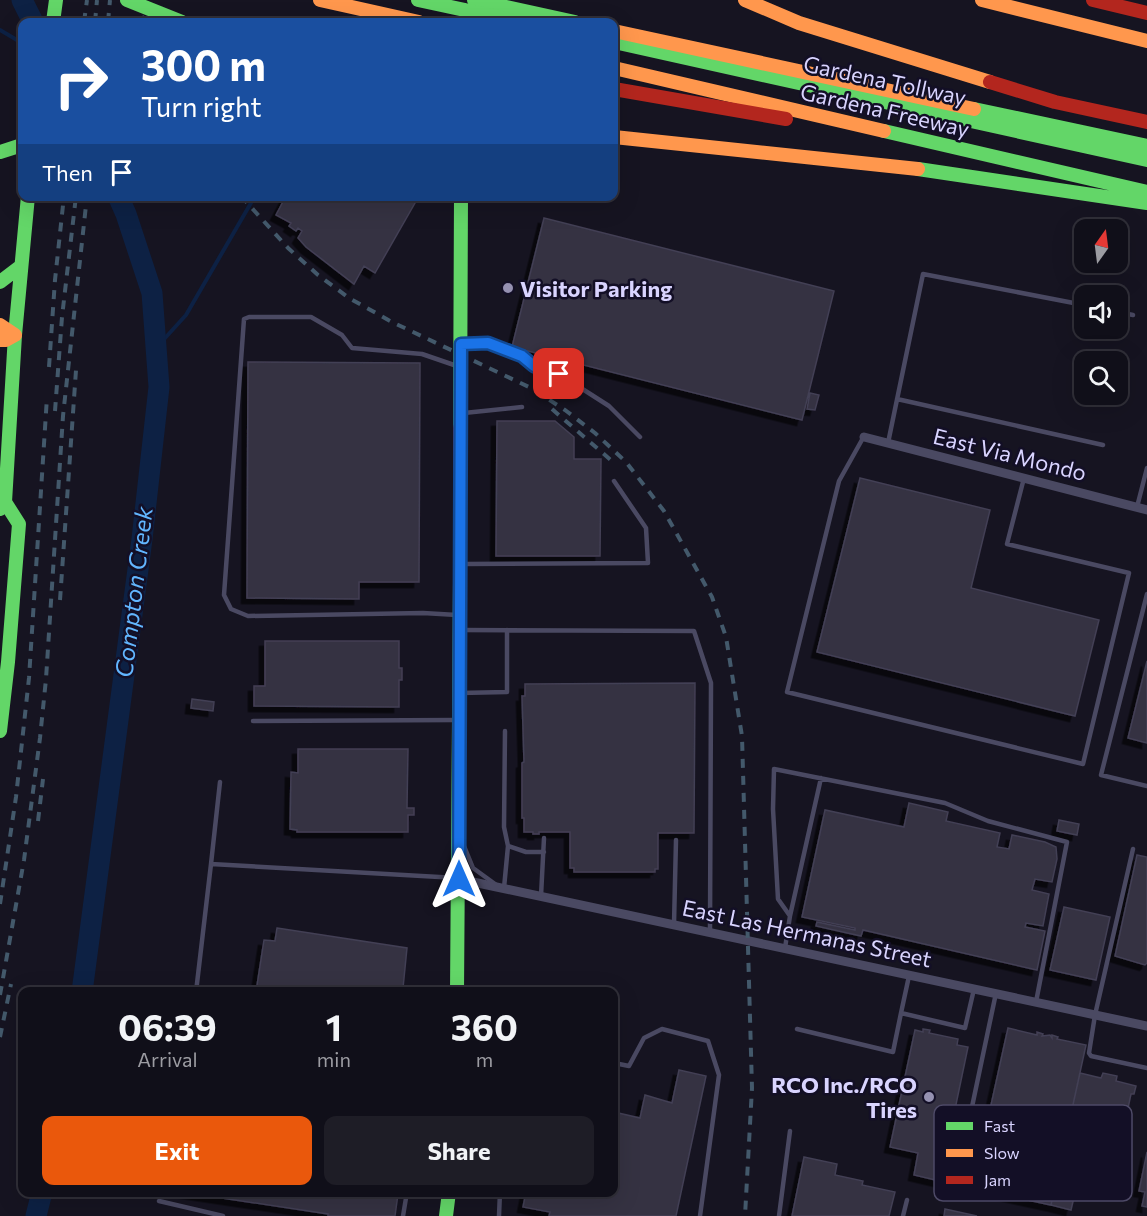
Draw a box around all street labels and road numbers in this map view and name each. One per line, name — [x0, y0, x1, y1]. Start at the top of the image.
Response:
street label: Gardena Tollway — [801, 50, 969, 110]
street label: Gardena Freeway — [798, 77, 972, 143]
street label: East Via Mondo — [931, 422, 1089, 486]
street label: East Las Hermanas Street — [680, 893, 934, 973]

